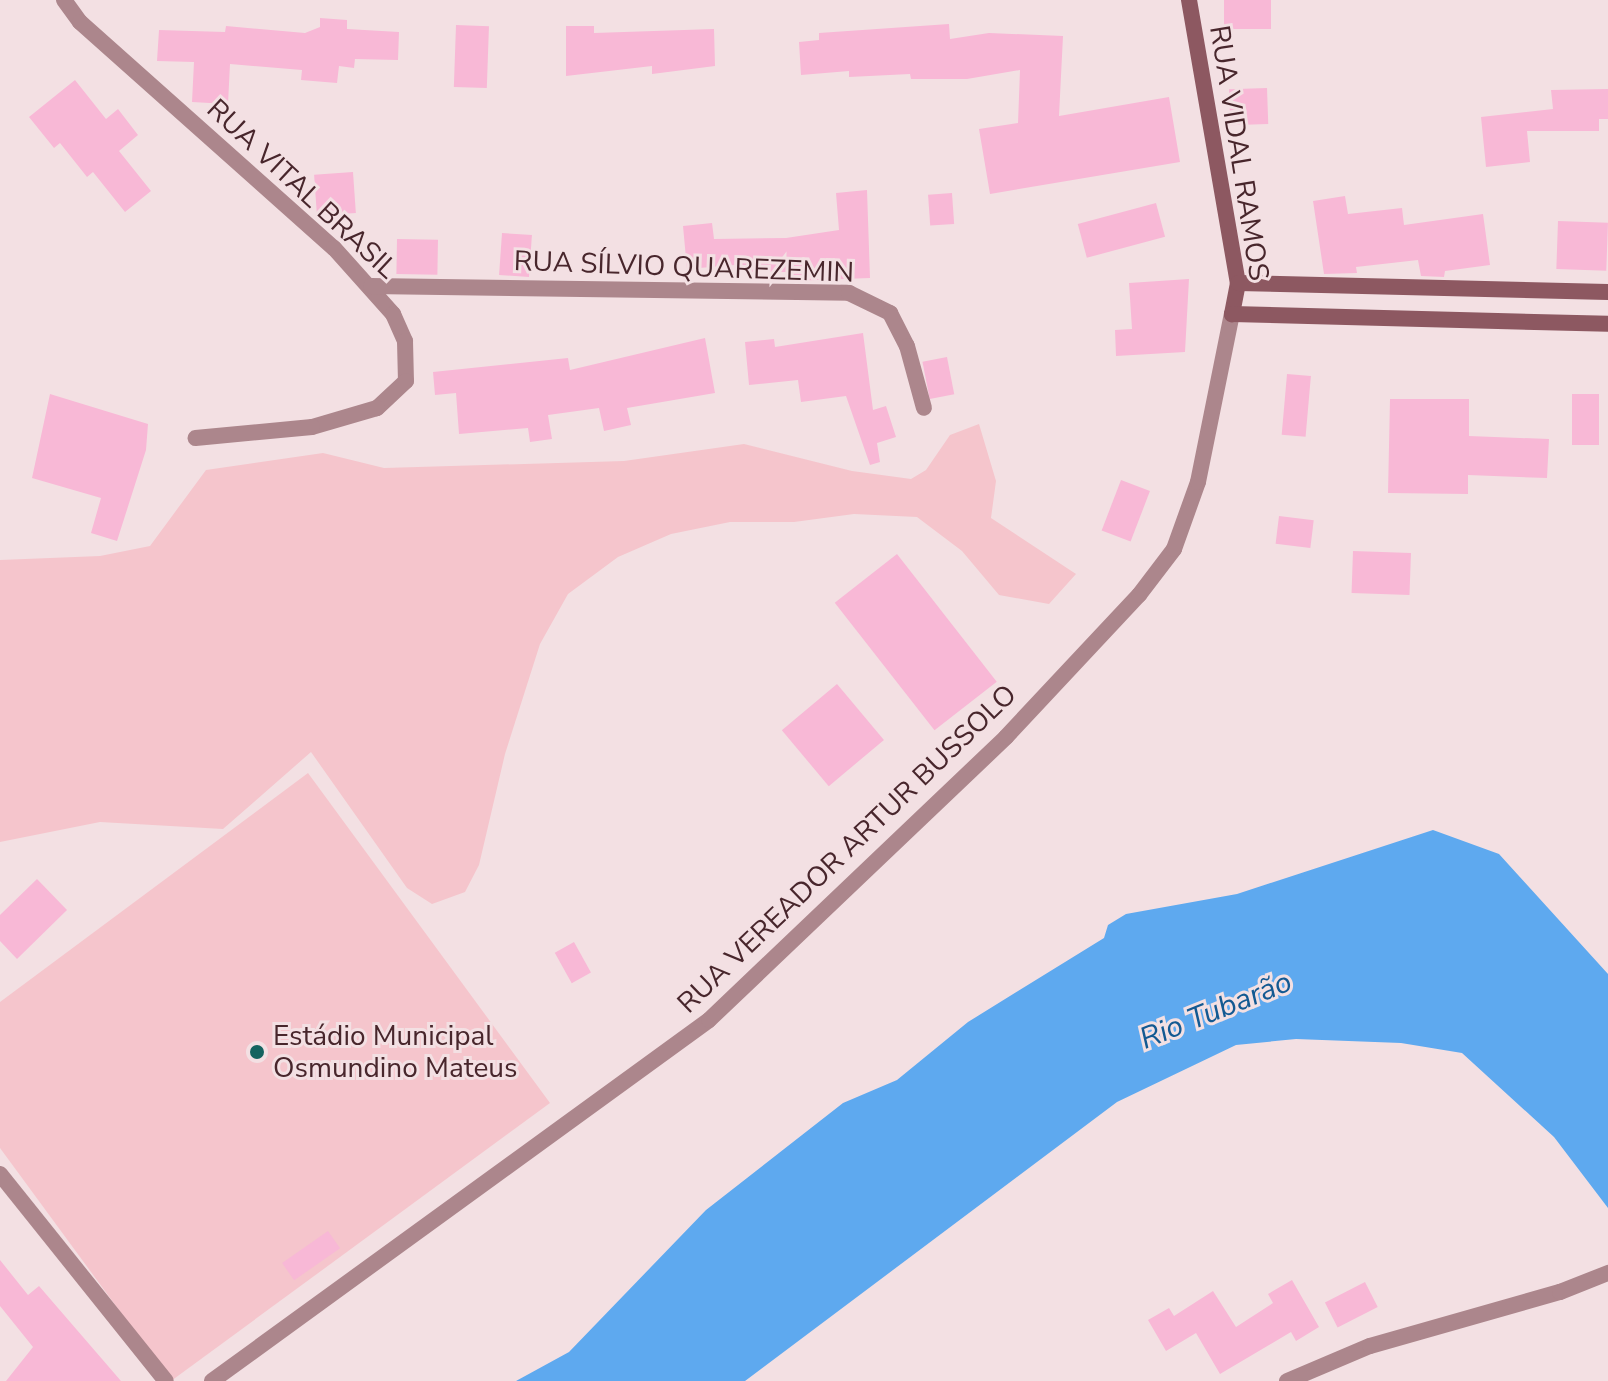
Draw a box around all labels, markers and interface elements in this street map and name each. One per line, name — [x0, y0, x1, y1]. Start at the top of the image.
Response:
street label: RUA VIDAL RAMOS — [1202, 23, 1276, 283]
street label: RUA VITAL BRASIL — [200, 92, 404, 286]
street label: RUA SÍLVIO QUAREZEMIN — [513, 244, 855, 290]
street label: RUA VEREADOR ARTUR BUSSOLO — [671, 678, 1023, 1020]
water label: Rio Tubarão — [1135, 964, 1297, 1058]
place label: Estádio Municipal Osmundino Mateus — [273, 1019, 518, 1085]
marker: Estádio Municipal Osmundino Mateus — [248, 1043, 266, 1061]

